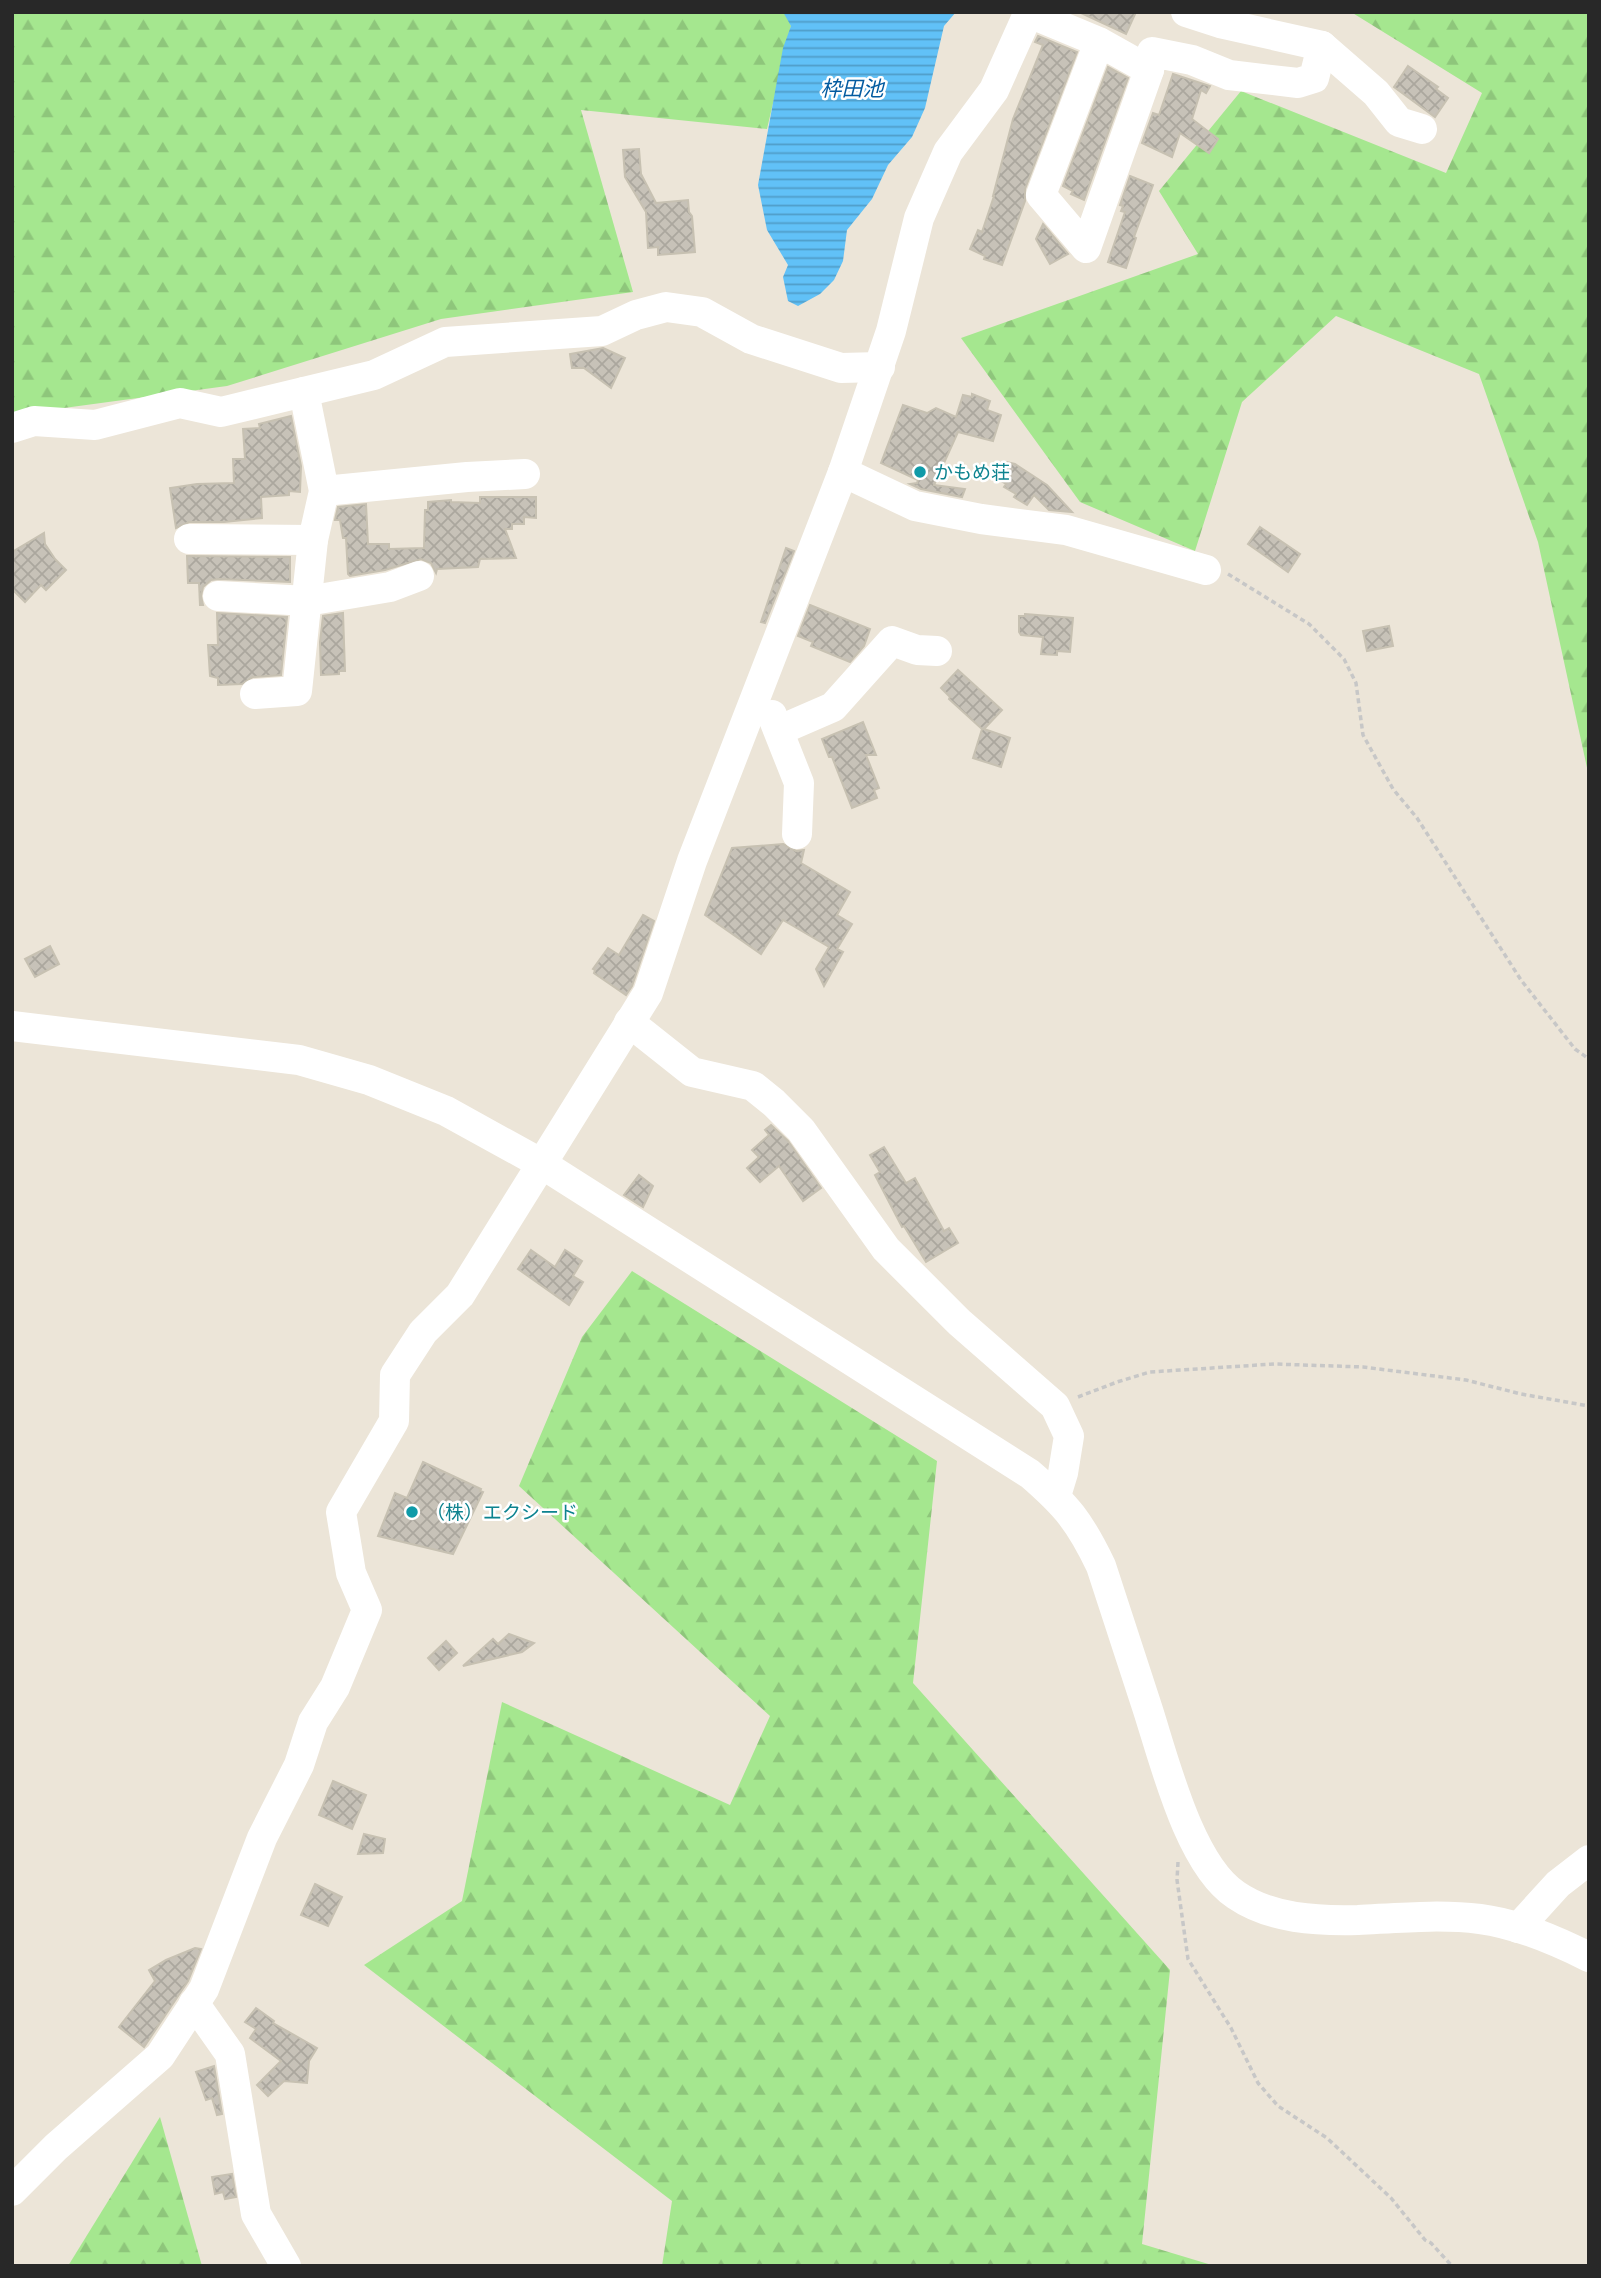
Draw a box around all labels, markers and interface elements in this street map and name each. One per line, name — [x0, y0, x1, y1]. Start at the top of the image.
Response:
water label: 枠田池 — [821, 76, 885, 101]
place label: かもめ荘 — [934, 461, 1010, 484]
marker: かもめ荘 — [912, 464, 928, 480]
place label: （株）エクシード — [426, 1501, 578, 1524]
marker: （株）エクシード — [404, 1504, 420, 1520]

